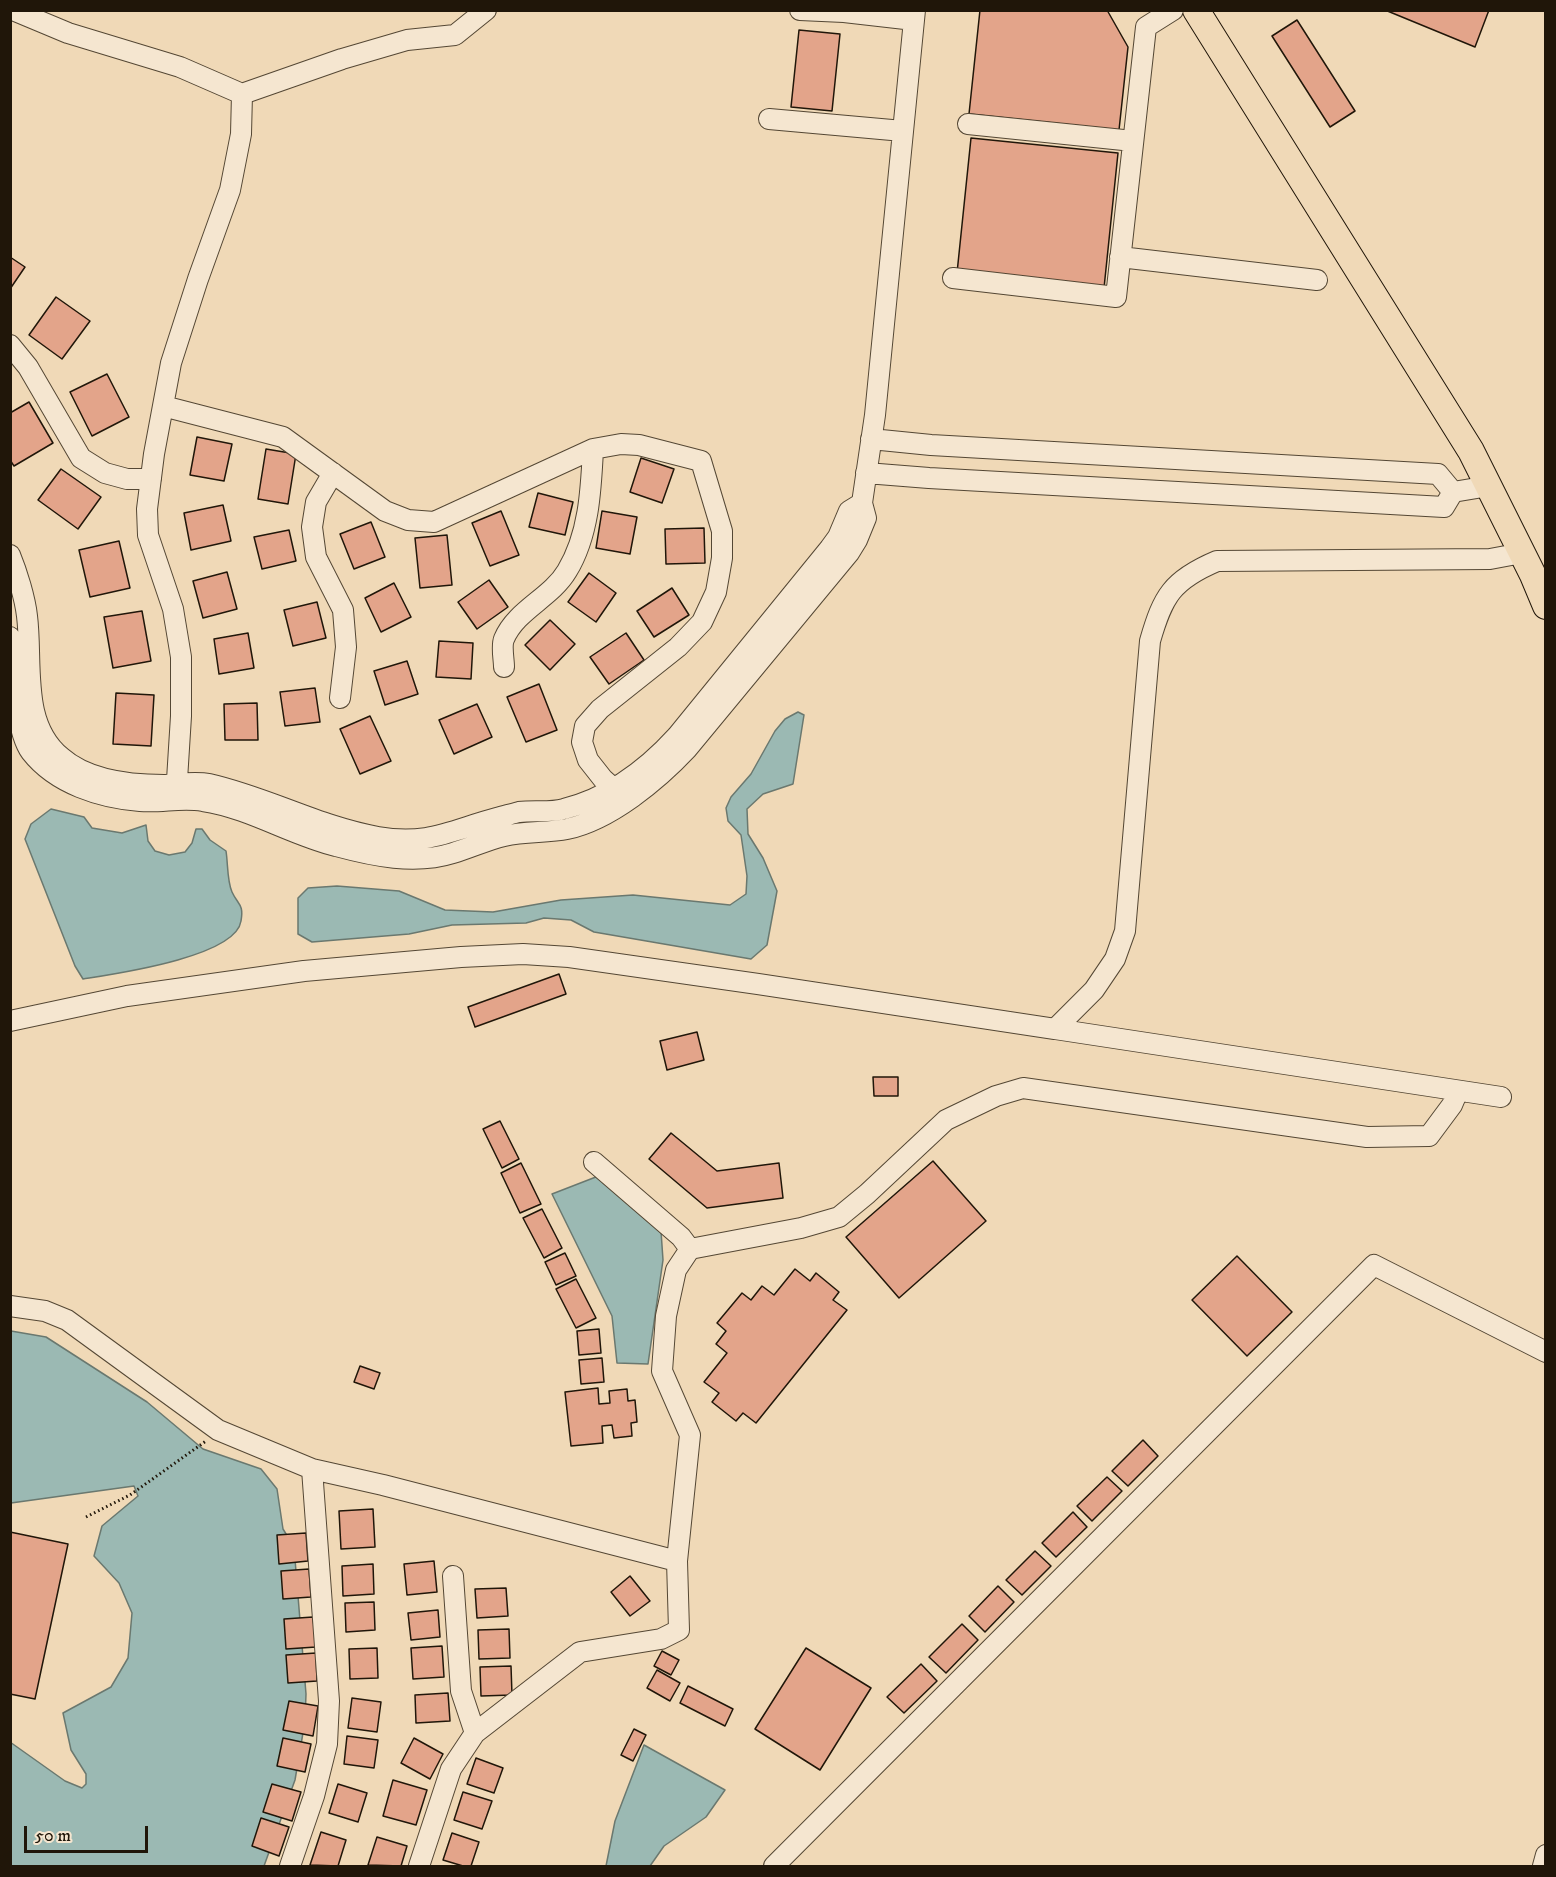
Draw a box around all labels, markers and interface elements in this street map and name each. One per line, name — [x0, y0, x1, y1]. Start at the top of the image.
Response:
scale bar — [27, 1814, 152, 1852]
text: 50 m — [35, 1825, 71, 1847]

